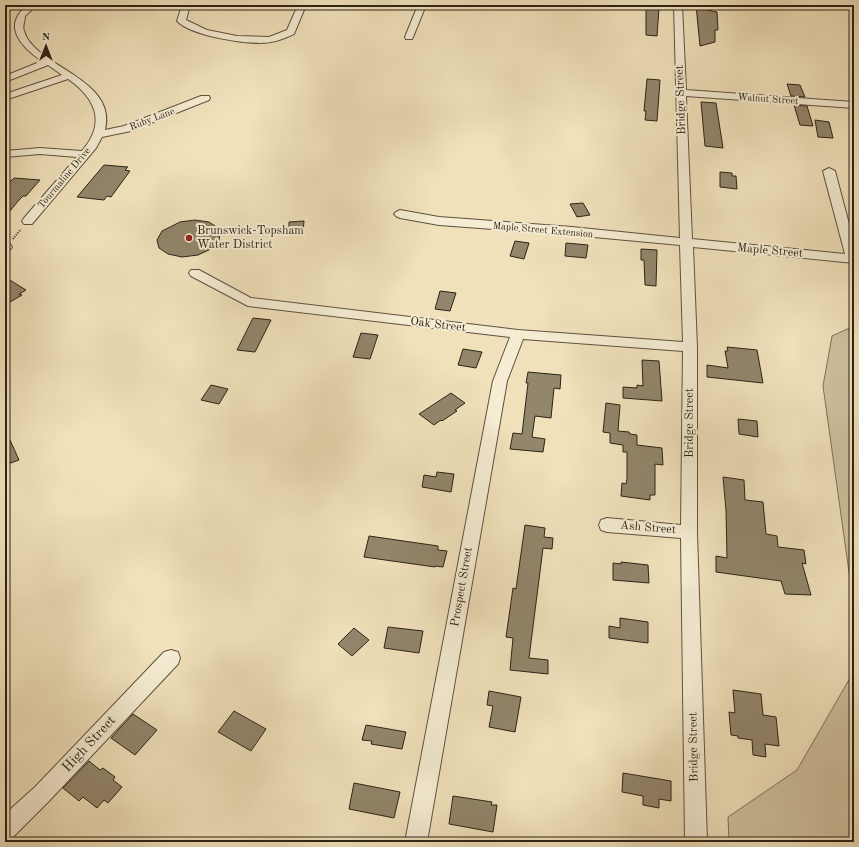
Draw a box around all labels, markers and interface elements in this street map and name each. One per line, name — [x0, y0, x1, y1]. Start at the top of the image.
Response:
north arrow — [26, 26, 66, 66]
text: N — [42, 32, 51, 43]
street label: Bridge Street — [674, 65, 688, 135]
street label: Walnut Street — [737, 92, 799, 106]
street label: Ruby Lane — [128, 106, 176, 132]
street label: Tourmaline Drive — [36, 145, 92, 210]
street label: Maple Street Extension — [492, 221, 594, 239]
place label: Brunswick-Topsham Water District — [197, 225, 304, 251]
marker: Brunswick-Topsham Water District — [184, 233, 194, 243]
street label: Maple Street — [737, 242, 803, 260]
street label: Oak Street — [410, 316, 466, 334]
street label: Bridge Street — [684, 388, 696, 458]
street label: Ash Street — [620, 520, 676, 536]
street label: Prospect Street — [449, 546, 475, 628]
street label: Bridge Street — [687, 712, 701, 782]
street label: High Street — [60, 713, 118, 775]

